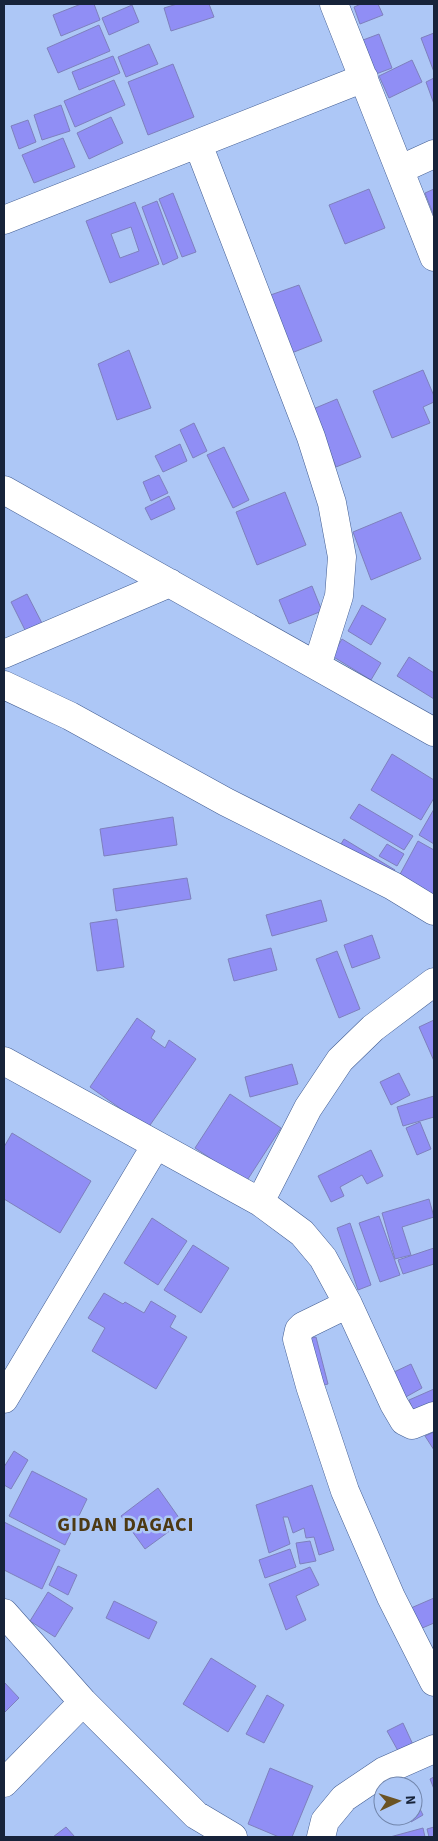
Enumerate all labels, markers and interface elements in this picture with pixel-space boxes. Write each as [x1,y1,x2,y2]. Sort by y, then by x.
district label: GIDAN DAGACI [57,1511,195,1539]
north arrow [373,1776,423,1826]
text: N [400,1795,420,1806]

